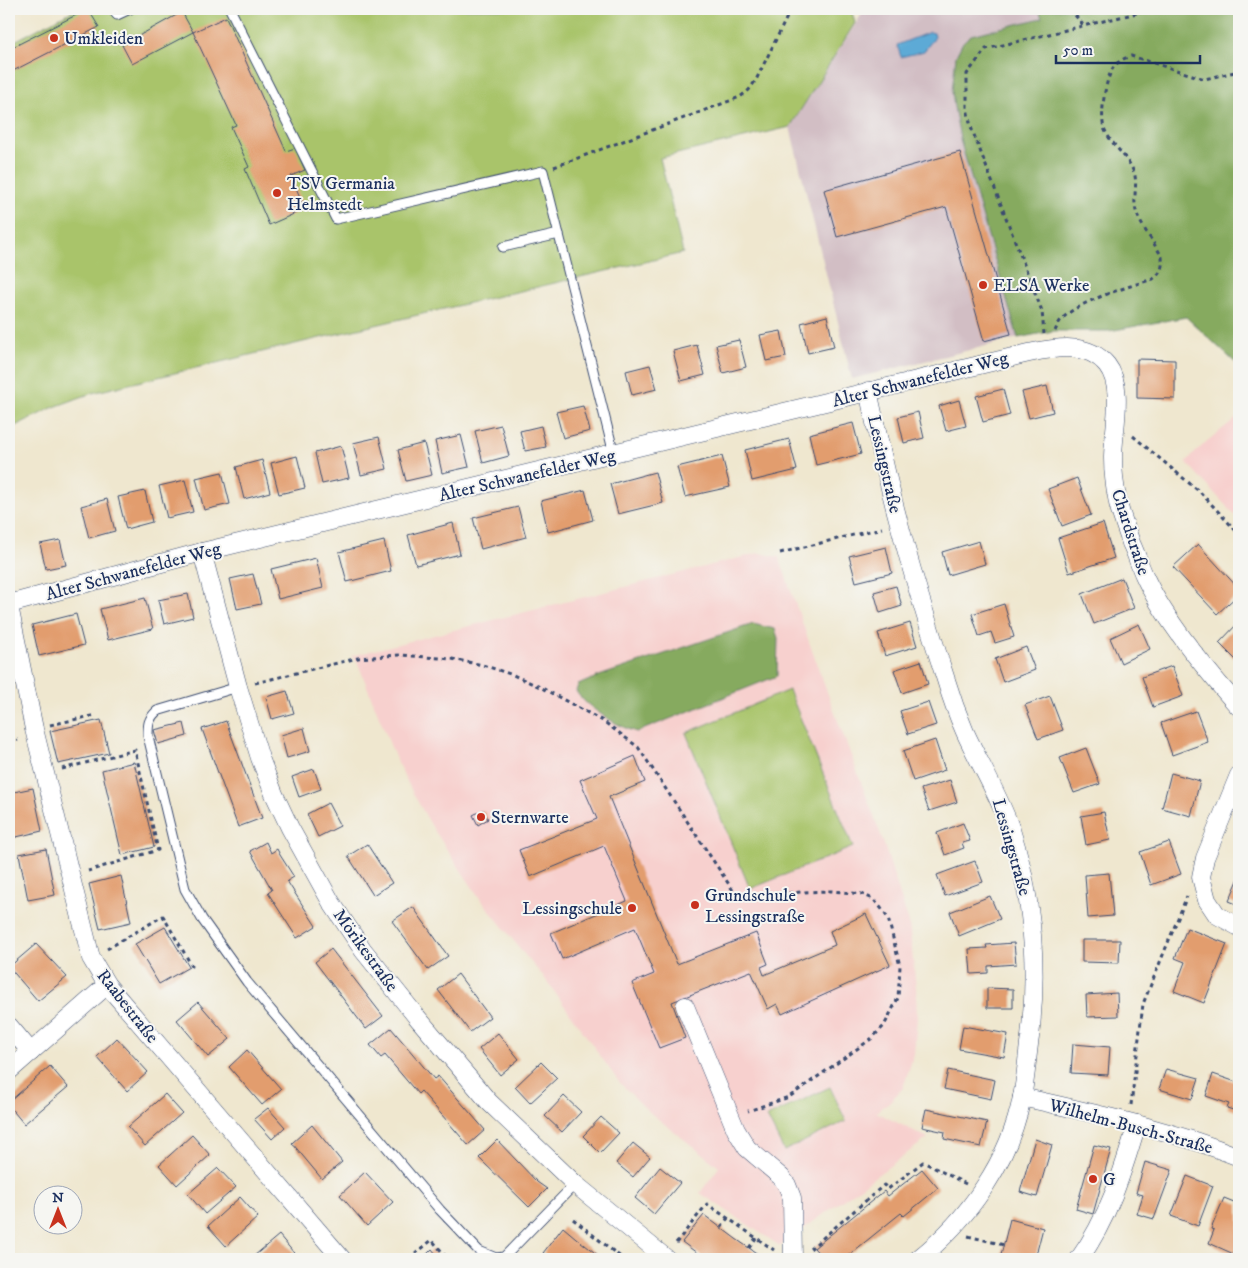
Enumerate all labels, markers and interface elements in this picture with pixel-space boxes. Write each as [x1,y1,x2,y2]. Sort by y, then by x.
place label: Umkleiden [64,28,144,50]
marker: Umkleiden [48,32,60,44]
scale bar [1056,32,1199,64]
text: 50 m [1063,41,1093,60]
place label: TSV Germania Helmstedt [287,173,395,216]
marker: TSV Germania Helmstedt [271,187,283,199]
place label: ELSA Werke [993,275,1089,297]
marker: ELSA Werke [977,279,989,291]
street label: Alter Schwanefelder Weg [830,347,1011,412]
street label: Lessingstraße [862,413,906,515]
street label: Alter Schwanefelder Weg [437,445,618,507]
street label: Chardstraße [1106,487,1154,578]
street label: Alter Schwanefelder Weg [43,538,223,606]
street label: Lessingstraße [987,796,1035,898]
place label: Sternwarte [491,807,569,829]
marker: Sternwarte [475,811,487,823]
place label: Grundschule Lessingstraße [705,885,805,928]
place label: Lessingschule [522,898,622,920]
marker: Grundschule Lessingstraße [689,899,701,911]
marker: Lessingschule [626,902,638,914]
street label: Mörikestraße [328,905,403,996]
street label: Raabestraße [92,965,163,1048]
street label: Wilhelm-Busch-Straße [1046,1094,1215,1159]
place label: G [1103,1169,1116,1191]
marker: G [1087,1173,1099,1185]
north arrow [32,1186,82,1236]
text: N [52,1189,64,1207]

